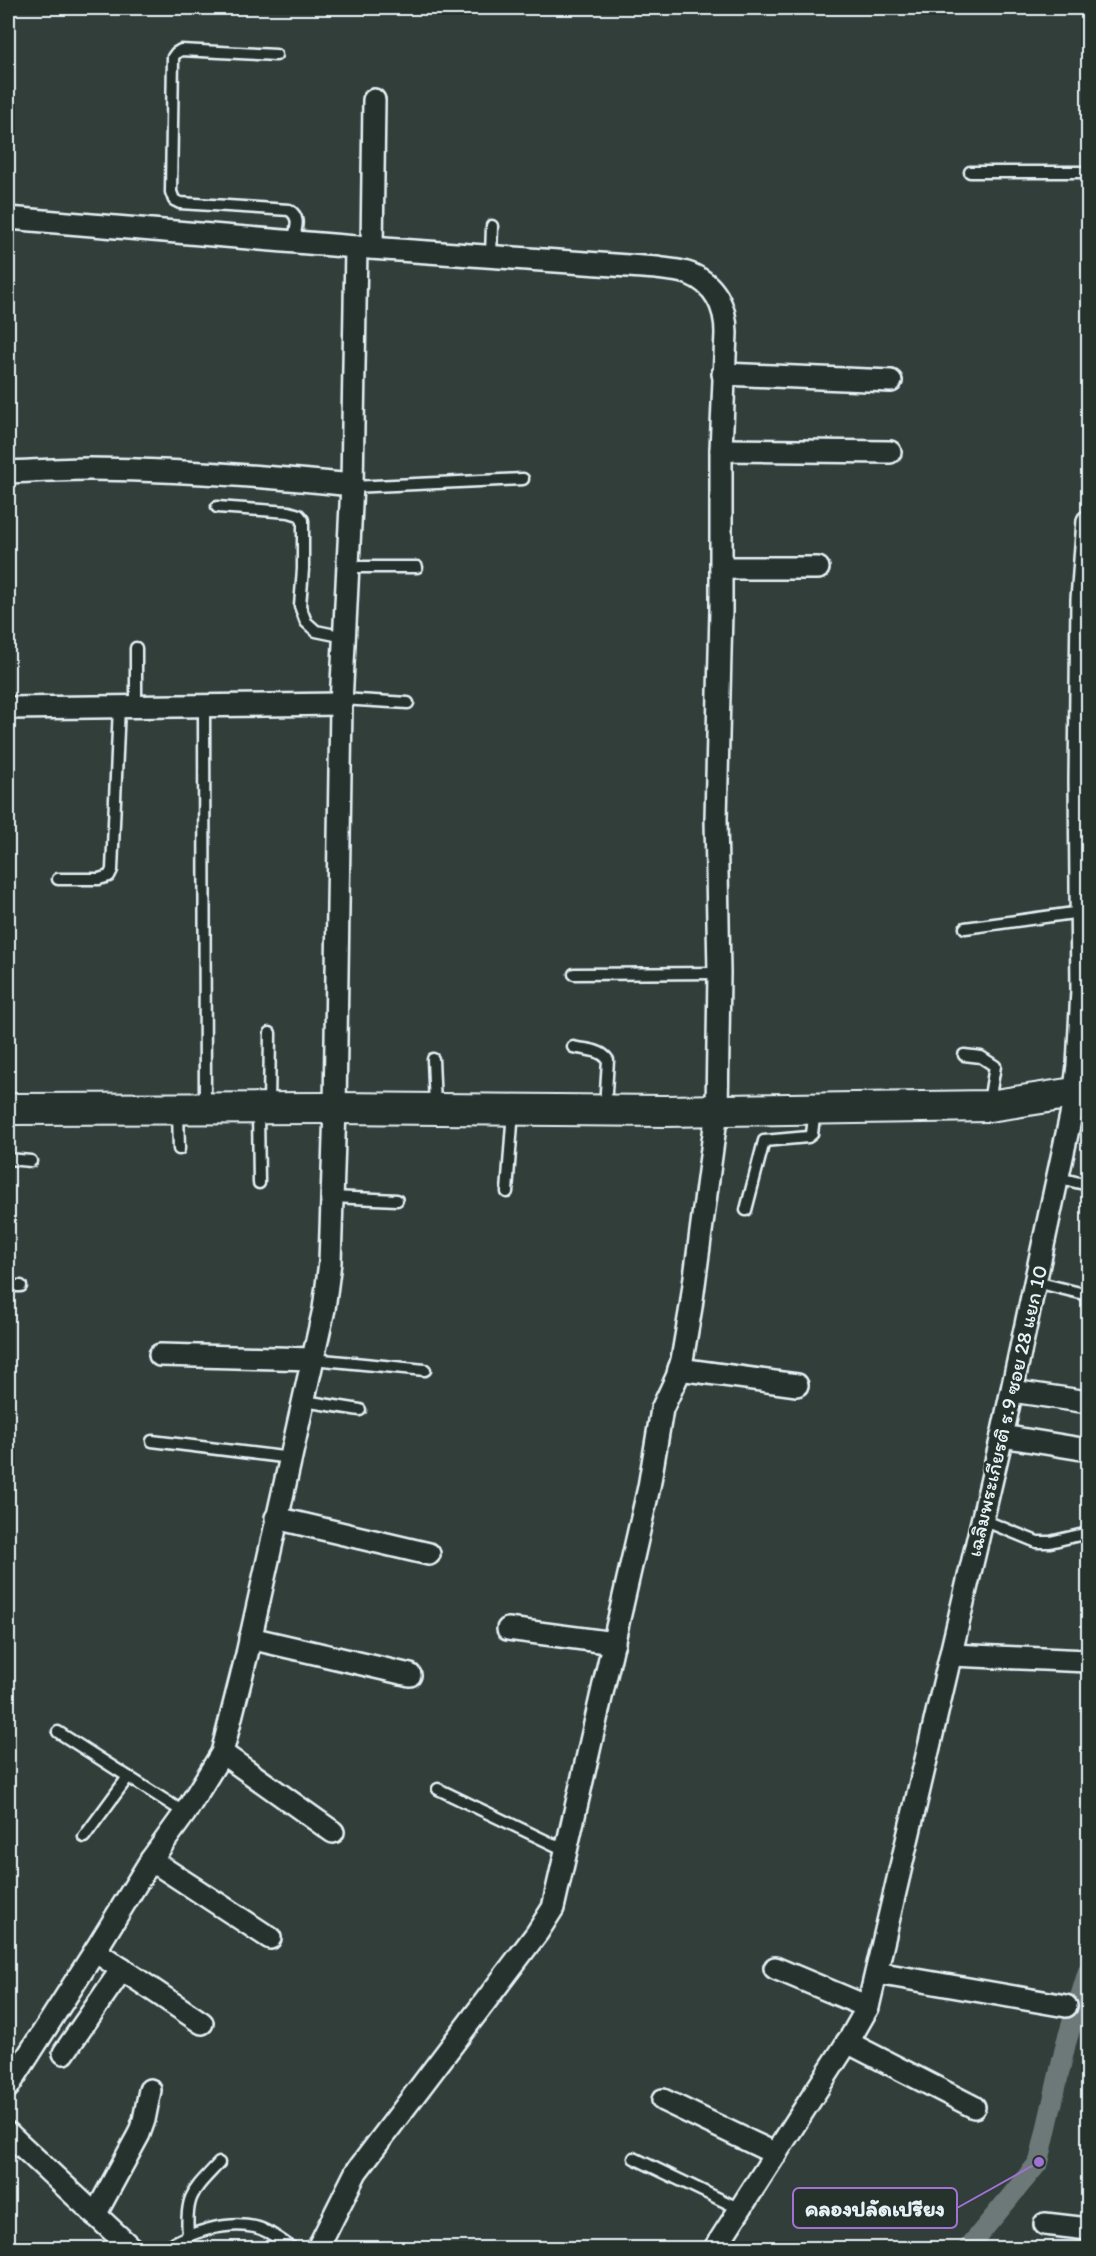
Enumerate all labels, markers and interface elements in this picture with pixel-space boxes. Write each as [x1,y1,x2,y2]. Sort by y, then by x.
street label: เฉลิมพระเกียรติ ร.9 ซอย 28 แยก 10 [961,1263,1052,1559]
callout: คลองปลัดเปรียง [793,2188,957,2228]
text: คลองปลัดเปรียง [805,2195,945,2222]

